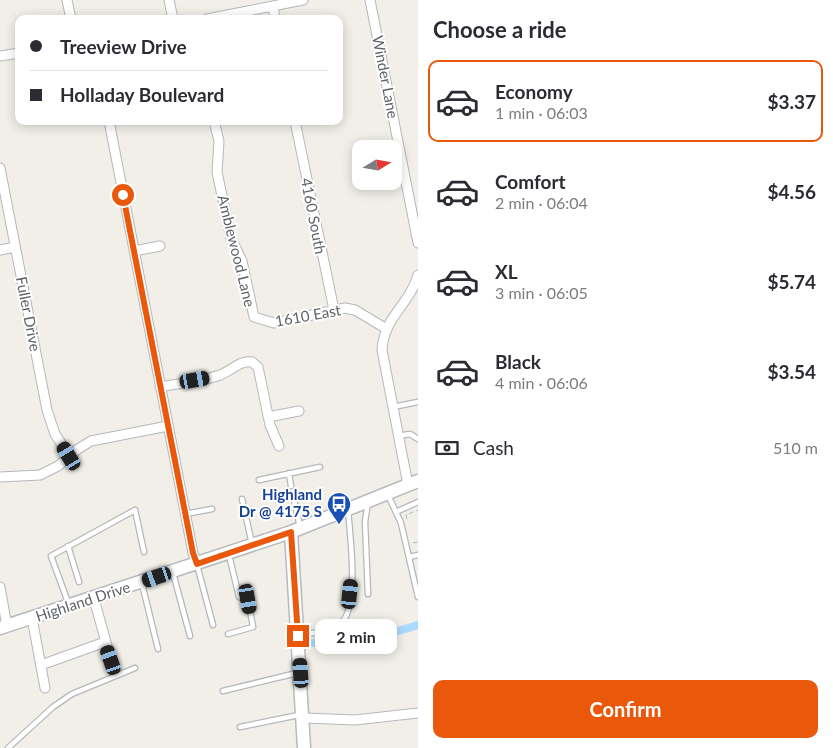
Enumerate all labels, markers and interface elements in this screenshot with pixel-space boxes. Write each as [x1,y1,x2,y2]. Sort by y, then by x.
text: Choose a ride [433,16,567,43]
street label: Winder Lane [369,34,403,120]
text: Treeview Drive [60,35,187,58]
icon: car [435,79,480,124]
text: Economy [495,80,573,103]
text: Holladay Boulevard [60,83,224,106]
text: $3.37 [767,90,816,113]
text: 1 min · 06:03 [495,103,588,122]
north arrow [352,140,402,190]
map controls [352,140,402,190]
icon: car [435,169,480,214]
text: Comfort [495,170,566,193]
street label: 4160 South [298,176,330,255]
text: $4.56 [767,180,816,203]
route start [112,184,134,206]
street label: Amblewood Lane [214,193,260,309]
text: 2 min · 06:04 [495,193,588,212]
icon: car [435,259,480,304]
text: XL [495,260,518,283]
text: $5.74 [767,270,816,293]
street label: Fuller Drive [13,275,45,353]
text: 3 min · 06:05 [495,283,588,302]
street label: 1610 East [273,300,343,330]
icon: car [435,349,480,394]
text: Black [495,350,541,373]
text: $3.54 [767,360,816,383]
car [178,370,211,390]
text: 4 min · 06:06 [495,373,588,392]
icon: cash [433,434,461,462]
text: Cash [473,436,514,459]
text: 510 m [773,438,818,457]
car [54,439,83,473]
place label: Highland Dr @ 4175 S [239,485,322,520]
bus stop icon: Highland Dr @ 4175 S [326,491,352,525]
car [140,565,173,589]
street label: Highland Drive [33,577,132,625]
car [340,578,359,610]
car [238,583,257,615]
callout: 2 min [316,618,398,654]
route end [287,625,309,647]
text: 2 min [336,627,376,646]
car [99,643,122,677]
car [292,658,309,688]
button: Confirm [433,680,818,738]

